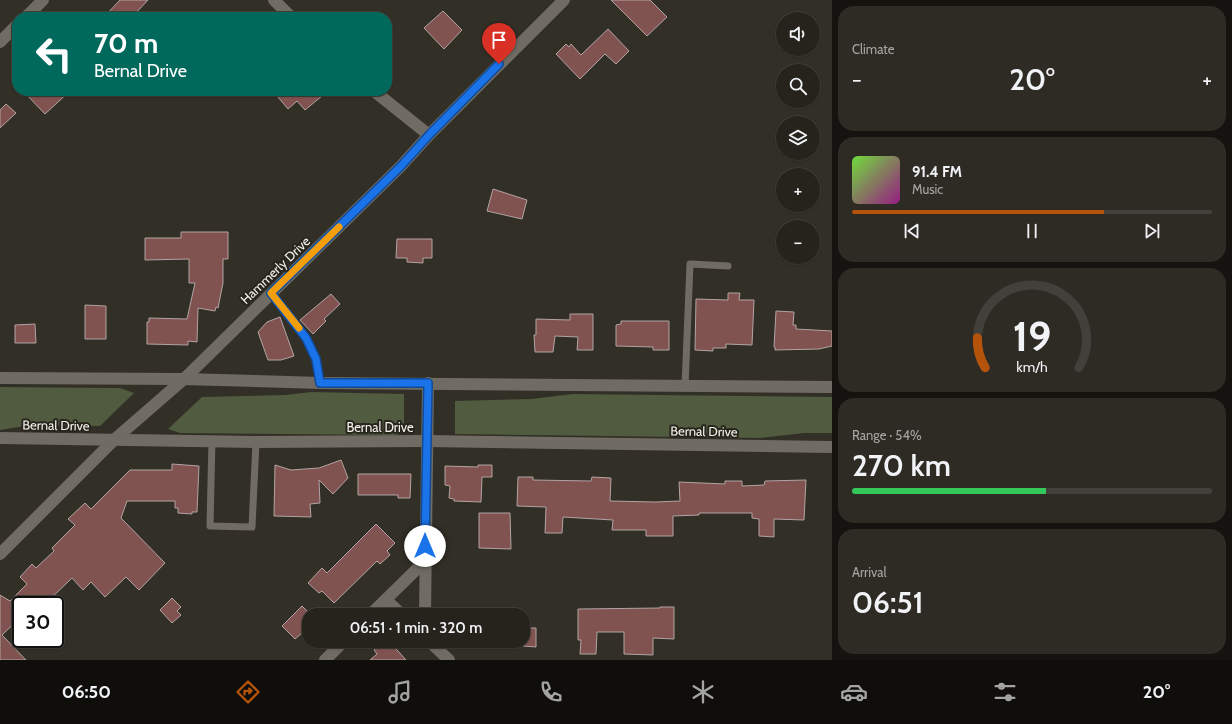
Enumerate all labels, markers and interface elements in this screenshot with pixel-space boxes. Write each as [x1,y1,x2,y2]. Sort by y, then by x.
map controls [776,12,820,264]
button: sound [776,12,820,56]
pin [482,23,516,64]
text: 70 m [94,26,158,60]
icon: left [28,28,80,80]
icon: arrive [488,29,510,51]
text: Climate [852,41,894,57]
text: Bernal Drive [94,60,187,82]
text: 20° [1009,61,1055,98]
button: search [776,64,820,108]
text: − [852,66,862,93]
text: + [1202,66,1212,93]
button: layers [776,116,820,160]
text: 91.4 FM [912,163,962,181]
button: + [776,168,820,212]
text: Music [912,181,943,197]
button: − [776,220,820,264]
icon: previous [901,220,923,242]
icon: pause [1021,220,1043,242]
icon: next [1141,220,1163,242]
street label: Hammerly Drive [237,233,313,307]
text: 19 [1013,311,1051,361]
text: km/h [1016,358,1048,376]
street label: Bernal Drive [22,416,90,434]
street label: Bernal Drive [346,419,414,435]
street label: Bernal Drive [670,422,738,440]
text: Range · 54% [852,427,922,443]
text: 270 km [852,447,951,484]
position arrow [404,525,446,567]
text: Arrival [852,564,887,580]
text: 06:51 [852,584,923,621]
speed limit sign: 30 [12,596,64,648]
text: 06:51 · 1 min · 320 m [350,619,482,637]
icon: directions [234,678,262,706]
icon: music [386,678,414,706]
icon: phone [537,678,565,706]
icon: climate [689,678,717,706]
icon: car [840,678,868,706]
icon: filters [991,678,1019,706]
text: 06:50 [62,681,111,703]
text: 20° [1143,681,1170,703]

